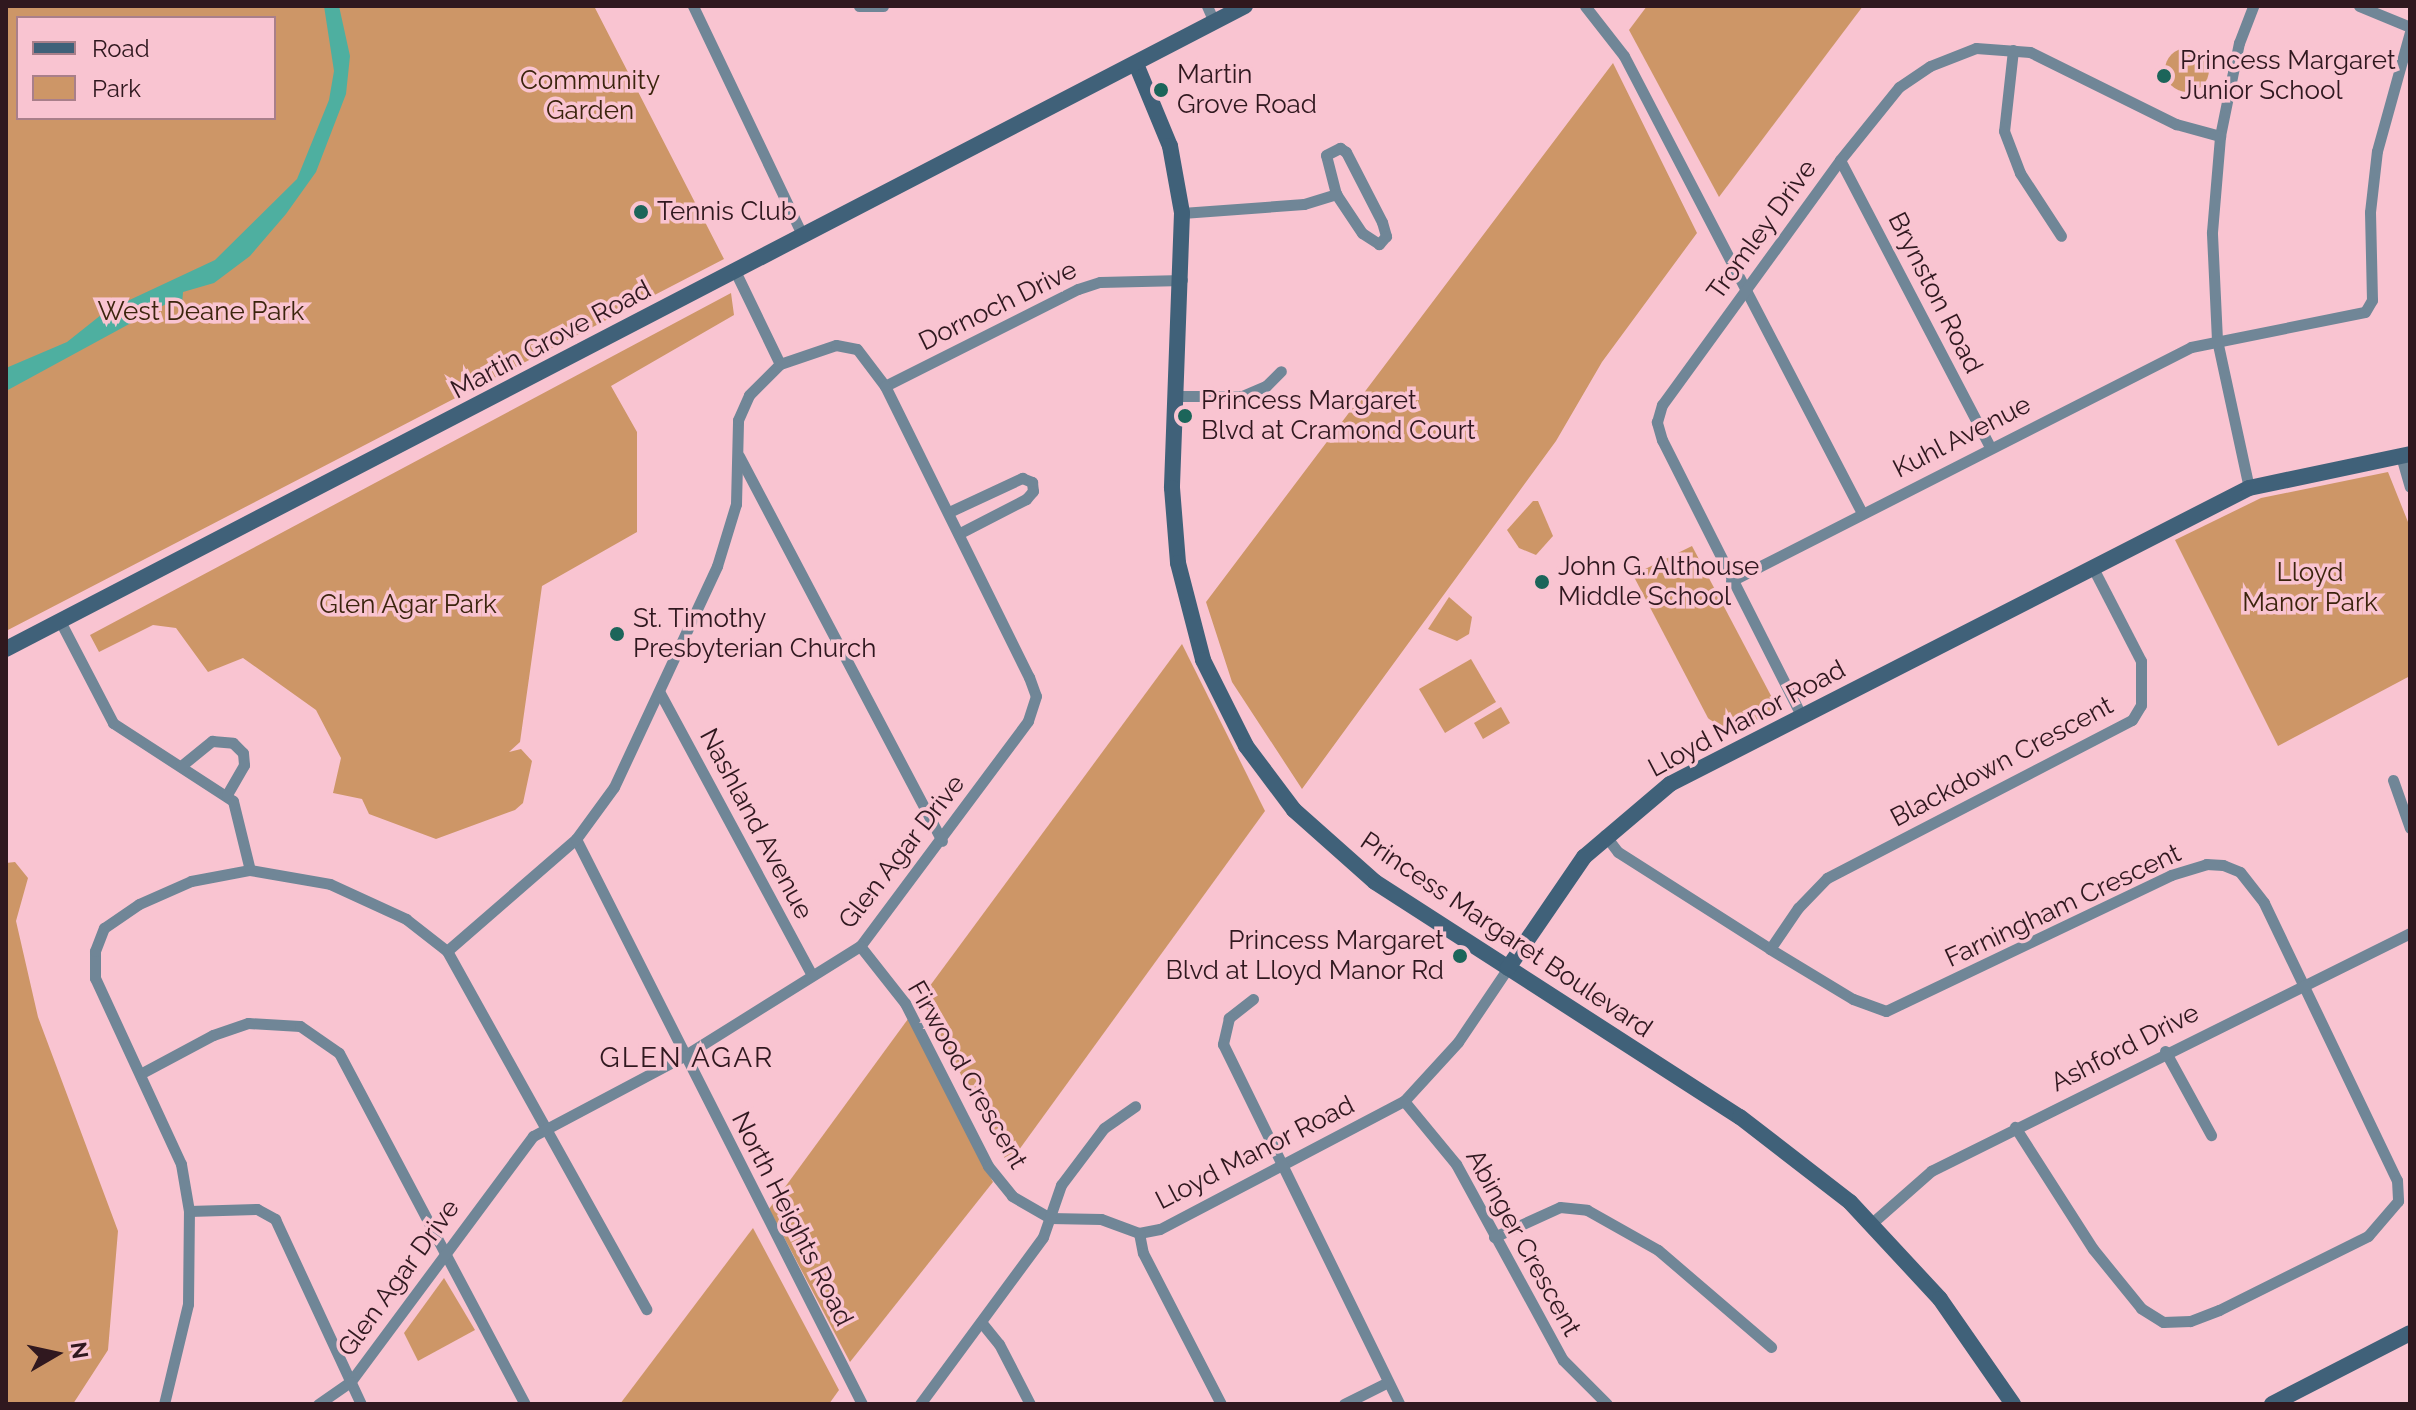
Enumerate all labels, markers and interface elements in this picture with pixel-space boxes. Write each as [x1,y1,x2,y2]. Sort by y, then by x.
legend [16,16,276,120]
text: Road [92,34,150,63]
place label: Princess Margaret Junior School [2180,45,2396,106]
place label: Martin Grove Road [1177,59,1317,120]
park label: Community Garden [520,65,660,126]
marker: Princess Margaret Junior School [2155,67,2173,85]
text: Park [92,74,141,103]
marker: Martin Grove Road [1152,81,1170,99]
street label: Tromley Drive [1701,154,1823,306]
place label: Tennis Club [657,196,797,228]
marker: Tennis Club [632,203,650,221]
street label: Brynston Road [1881,207,1989,379]
street label: Dornoch Drive [914,254,1082,358]
street label: Martin Grove Road [446,274,656,406]
park label: West Deane Park [98,296,304,328]
place label: Princess Margaret Blvd at Cramond Court [1201,385,1476,446]
street label: Kuhl Avenue [1887,389,2037,485]
marker: Princess Margaret Blvd at Cramond Court [1176,407,1194,425]
place label: John G. Althouse Middle School [1558,551,1760,612]
park label: Lloyd Manor Park [2242,557,2378,618]
marker: John G. Althouse Middle School [1533,573,1551,591]
park label: Glen Agar Park [318,589,498,621]
place label: St. Timothy Presbyterian Church [633,603,876,664]
marker: St. Timothy Presbyterian Church [608,625,626,643]
street label: Lloyd Manor Road [1643,654,1851,784]
street label: Blackdown Crescent [1885,690,2119,834]
street label: Nashland Avenue [692,723,820,925]
street label: Glen Agar Drive [832,768,972,936]
street label: Princess Margaret Boulevard [1354,826,1658,1044]
street label: Farningham Crescent [1940,838,2186,974]
place label: Princess Margaret Blvd at Lloyd Manor Rd [1165,925,1444,986]
marker: Princess Margaret Blvd at Lloyd Manor Rd [1451,947,1469,965]
street label: Firwood Crescent [900,975,1034,1175]
street label: Ashford Drive [2046,997,2204,1099]
district label: GLEN AGAR [599,1041,775,1075]
street label: Lloyd Manor Road [1150,1089,1360,1217]
street label: North Heights Road [724,1107,860,1331]
street label: Abinger Crescent [1459,1144,1587,1342]
street label: Glen Agar Drive [331,1193,467,1363]
north arrow [16,1314,96,1394]
text: N [66,1340,94,1361]

